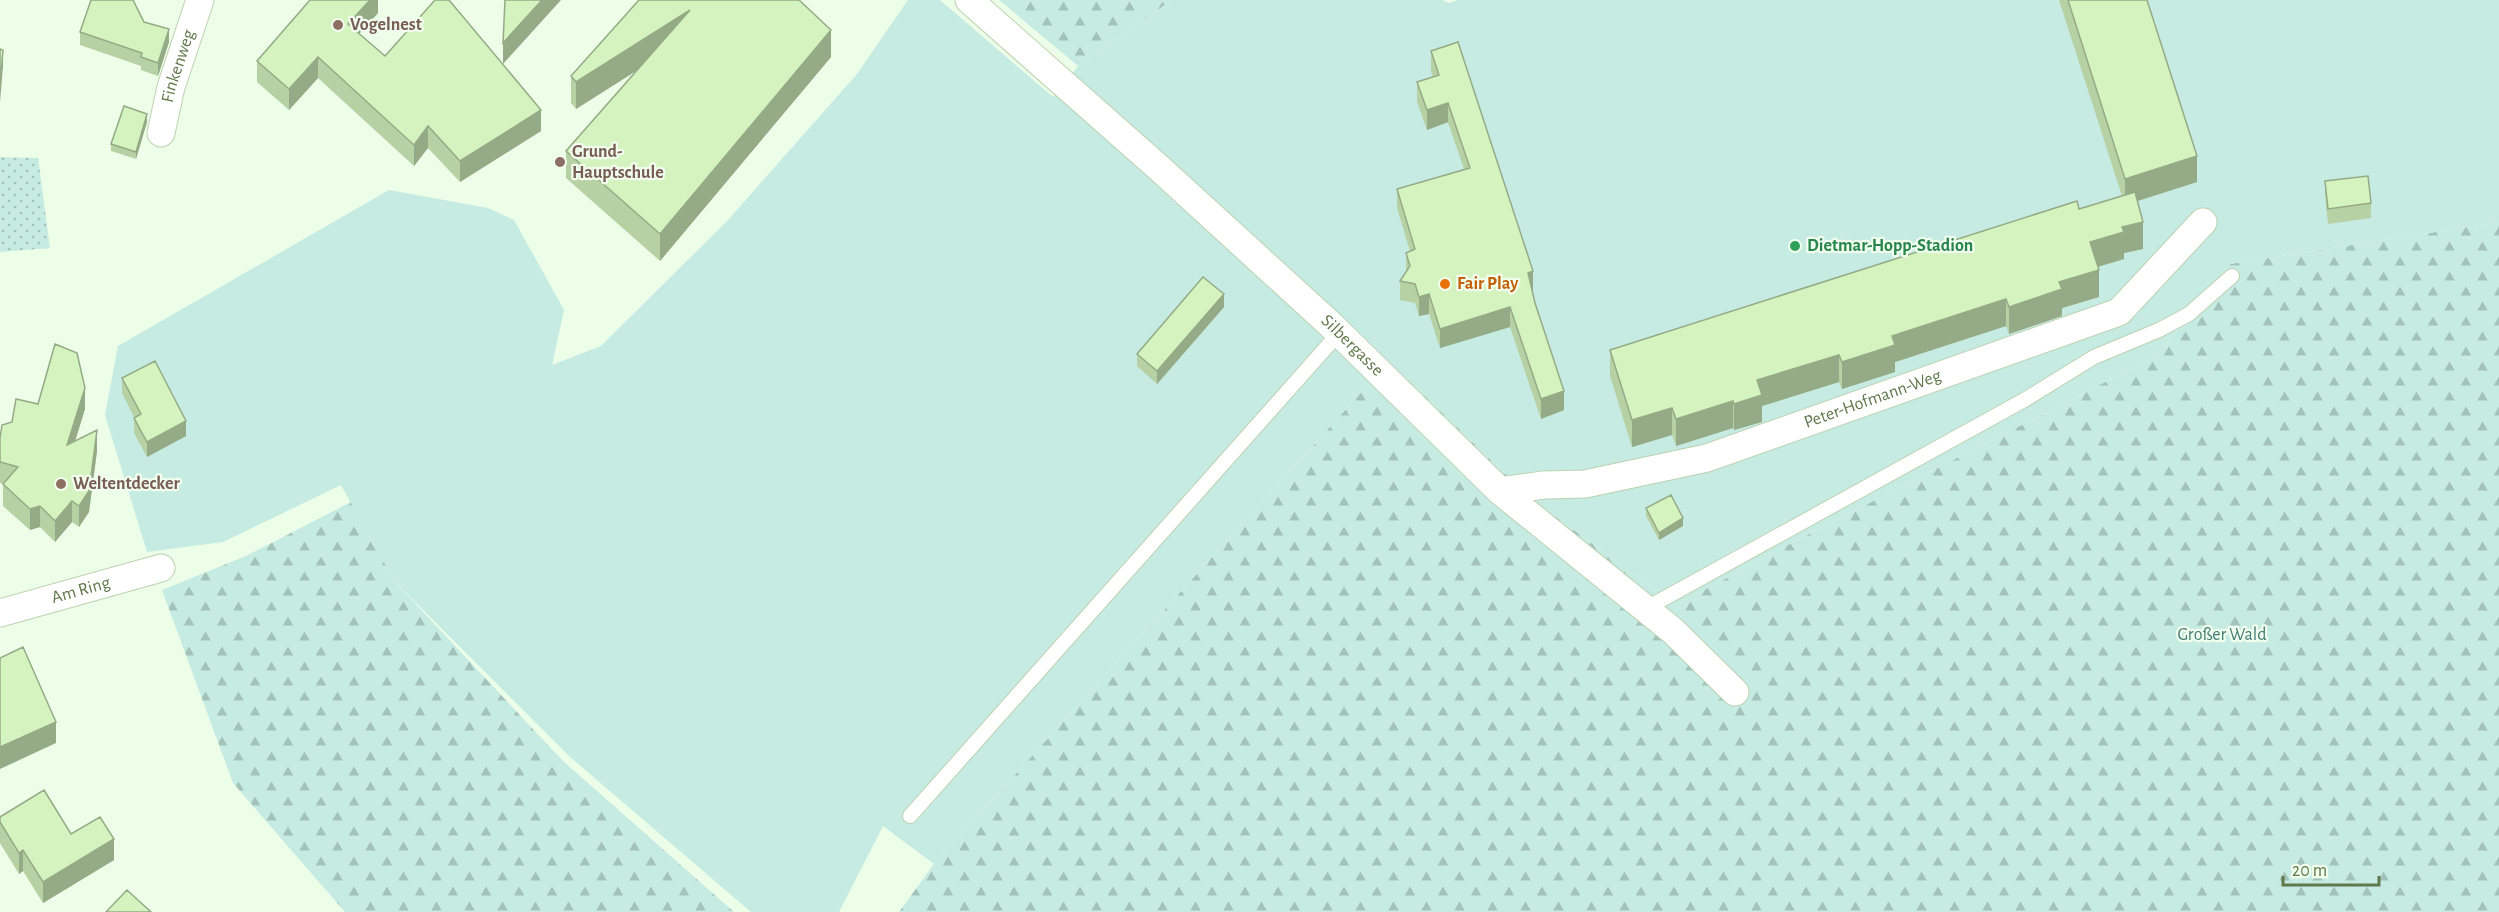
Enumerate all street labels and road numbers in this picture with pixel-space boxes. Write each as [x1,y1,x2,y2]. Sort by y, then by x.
street label: Finkenweg [159,27,198,104]
street label: Silbergasse [1317,312,1387,380]
street label: Peter-Hofmann-Weg [1802,367,1944,432]
street label: Am Ring [50,574,112,607]

